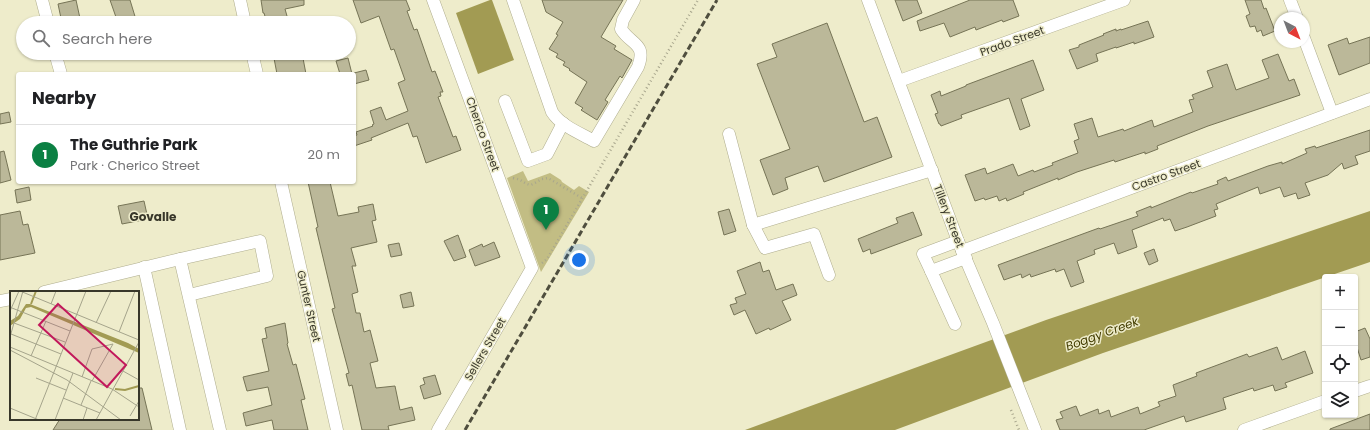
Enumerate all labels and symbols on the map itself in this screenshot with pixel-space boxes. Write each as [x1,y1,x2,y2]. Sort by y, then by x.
north arrow [1274,12,1310,48]
street label: Prado Street [978,22,1046,60]
street label: Cherico Street [462,95,504,173]
street label: Castro Street [1129,155,1203,195]
street label: Tillery Street [930,182,968,250]
pin: 1 [533,197,559,230]
district label: Govalle [130,208,177,225]
your location [569,250,589,270]
street label: Gunter Street [293,269,325,343]
inset map [10,291,139,420]
water label: Boggy Creek [1063,312,1141,355]
street label: Sellers Street [460,314,510,384]

